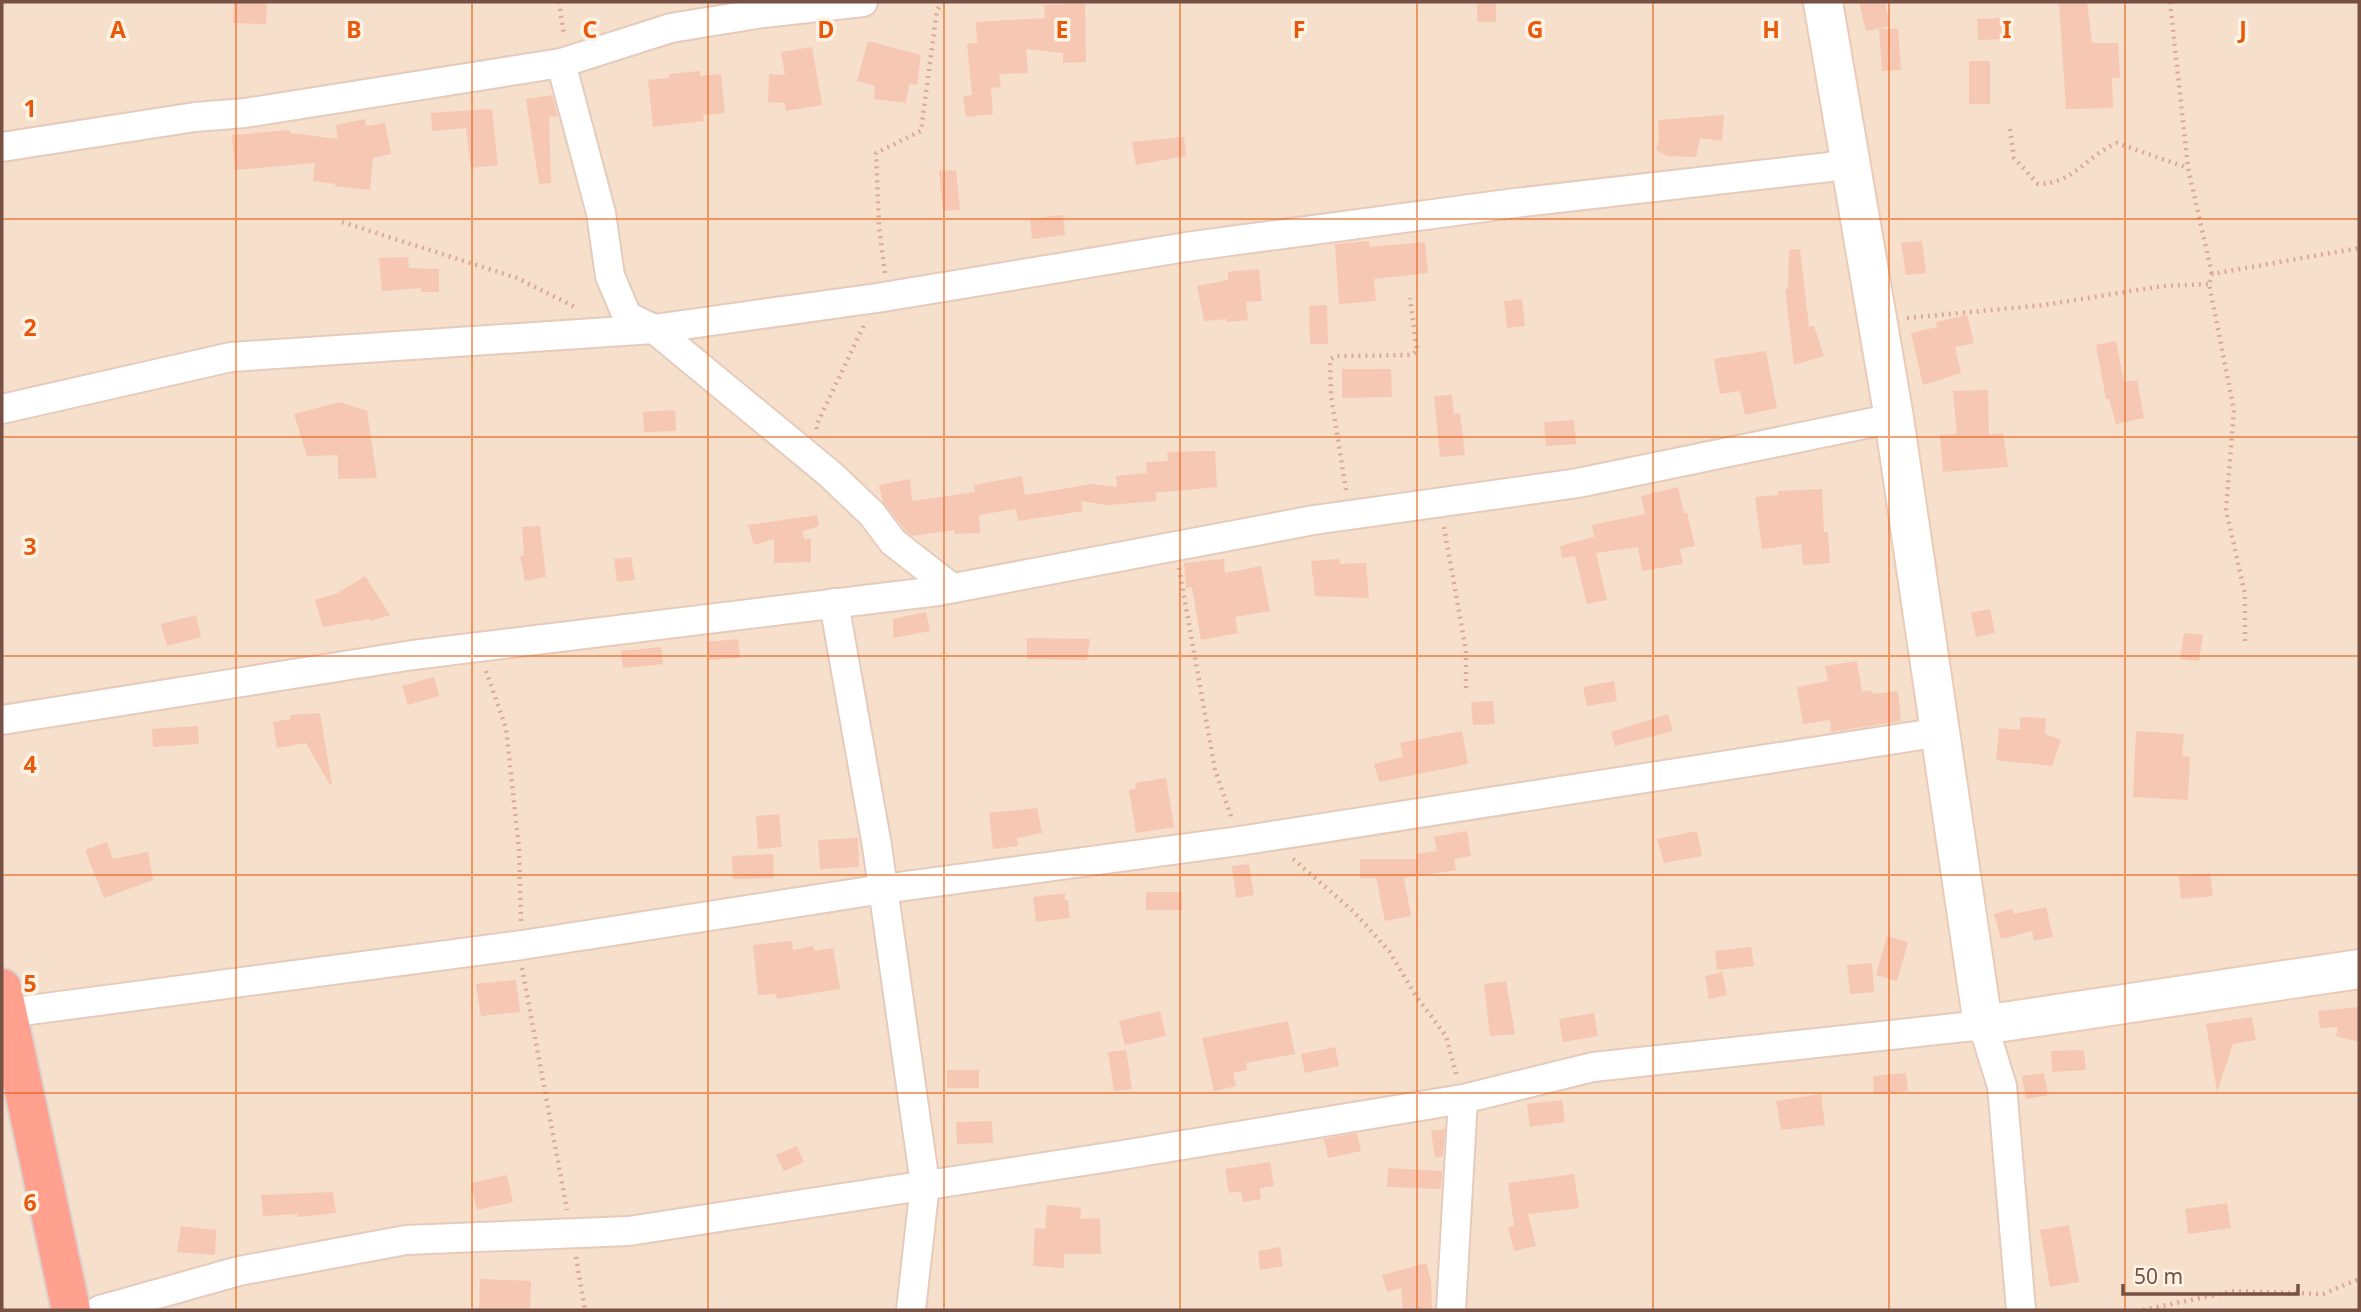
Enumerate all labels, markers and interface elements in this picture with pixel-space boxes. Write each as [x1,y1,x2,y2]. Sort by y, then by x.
text: A [110,13,126,45]
text: B [346,13,362,45]
text: C [583,13,598,45]
text: D [818,13,834,45]
text: E [1056,13,1068,45]
text: F [1293,13,1305,45]
text: G [1527,13,1543,45]
text: H [1762,13,1780,45]
text: I [2003,13,2012,45]
text: J [2237,13,2247,45]
text: 1 [23,92,37,124]
text: 2 [23,311,37,343]
text: 3 [23,530,37,562]
text: 4 [23,748,37,780]
text: 5 [23,967,37,999]
text: 6 [23,1186,37,1218]
scale bar [2123,1252,2298,1296]
text: 50 m [2134,1262,2183,1290]

